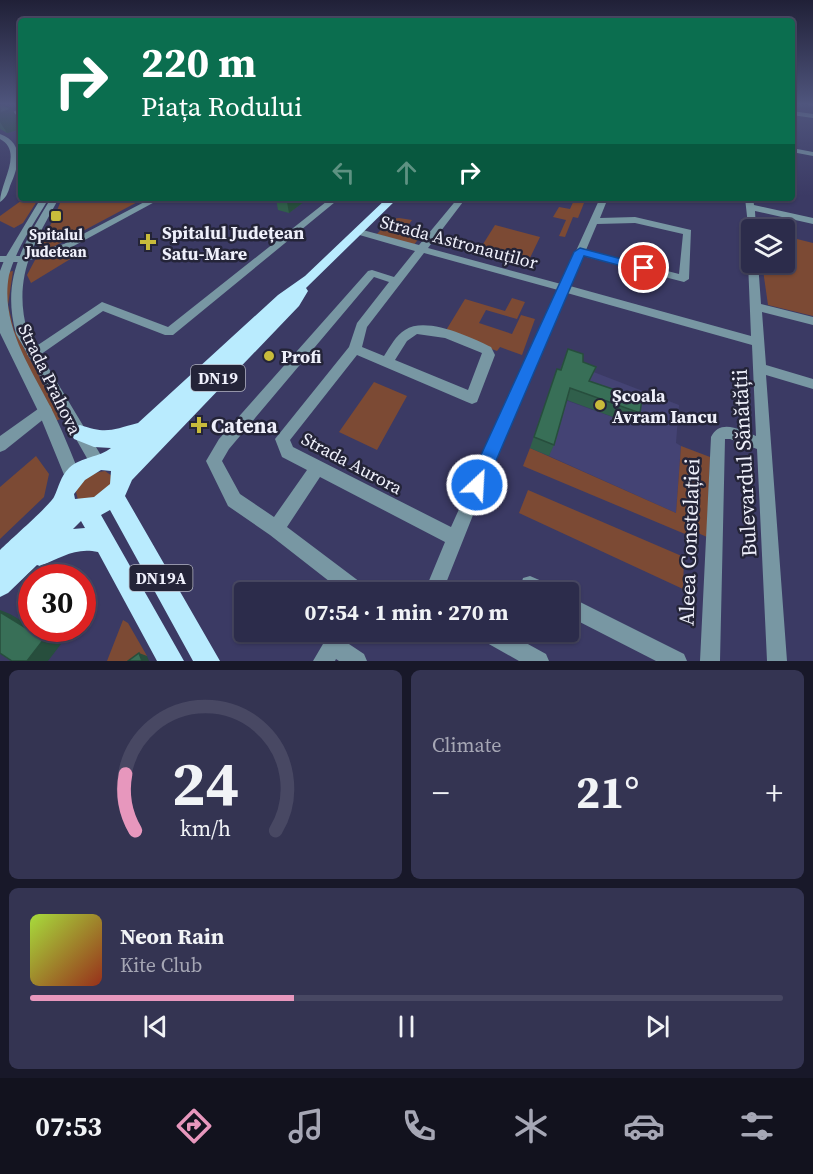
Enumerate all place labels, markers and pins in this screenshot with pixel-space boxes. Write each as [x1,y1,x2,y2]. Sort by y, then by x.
marker: Spitalul Judetean [49,209,63,223]
place label: Spitalul Județean Satu-Mare [162,220,304,266]
place label: Spitalul Judetean [24,224,87,262]
marker: Spitalul Județean Satu-Mare [139,233,157,251]
pin [618,242,669,293]
place label: Profi [281,344,321,369]
marker: Profi [262,349,276,363]
place label: Școala Avram Iancu [612,383,718,429]
marker: Școala Avram Iancu [593,398,607,412]
place label: Catena [211,411,278,440]
marker: Catena [192,418,206,432]

